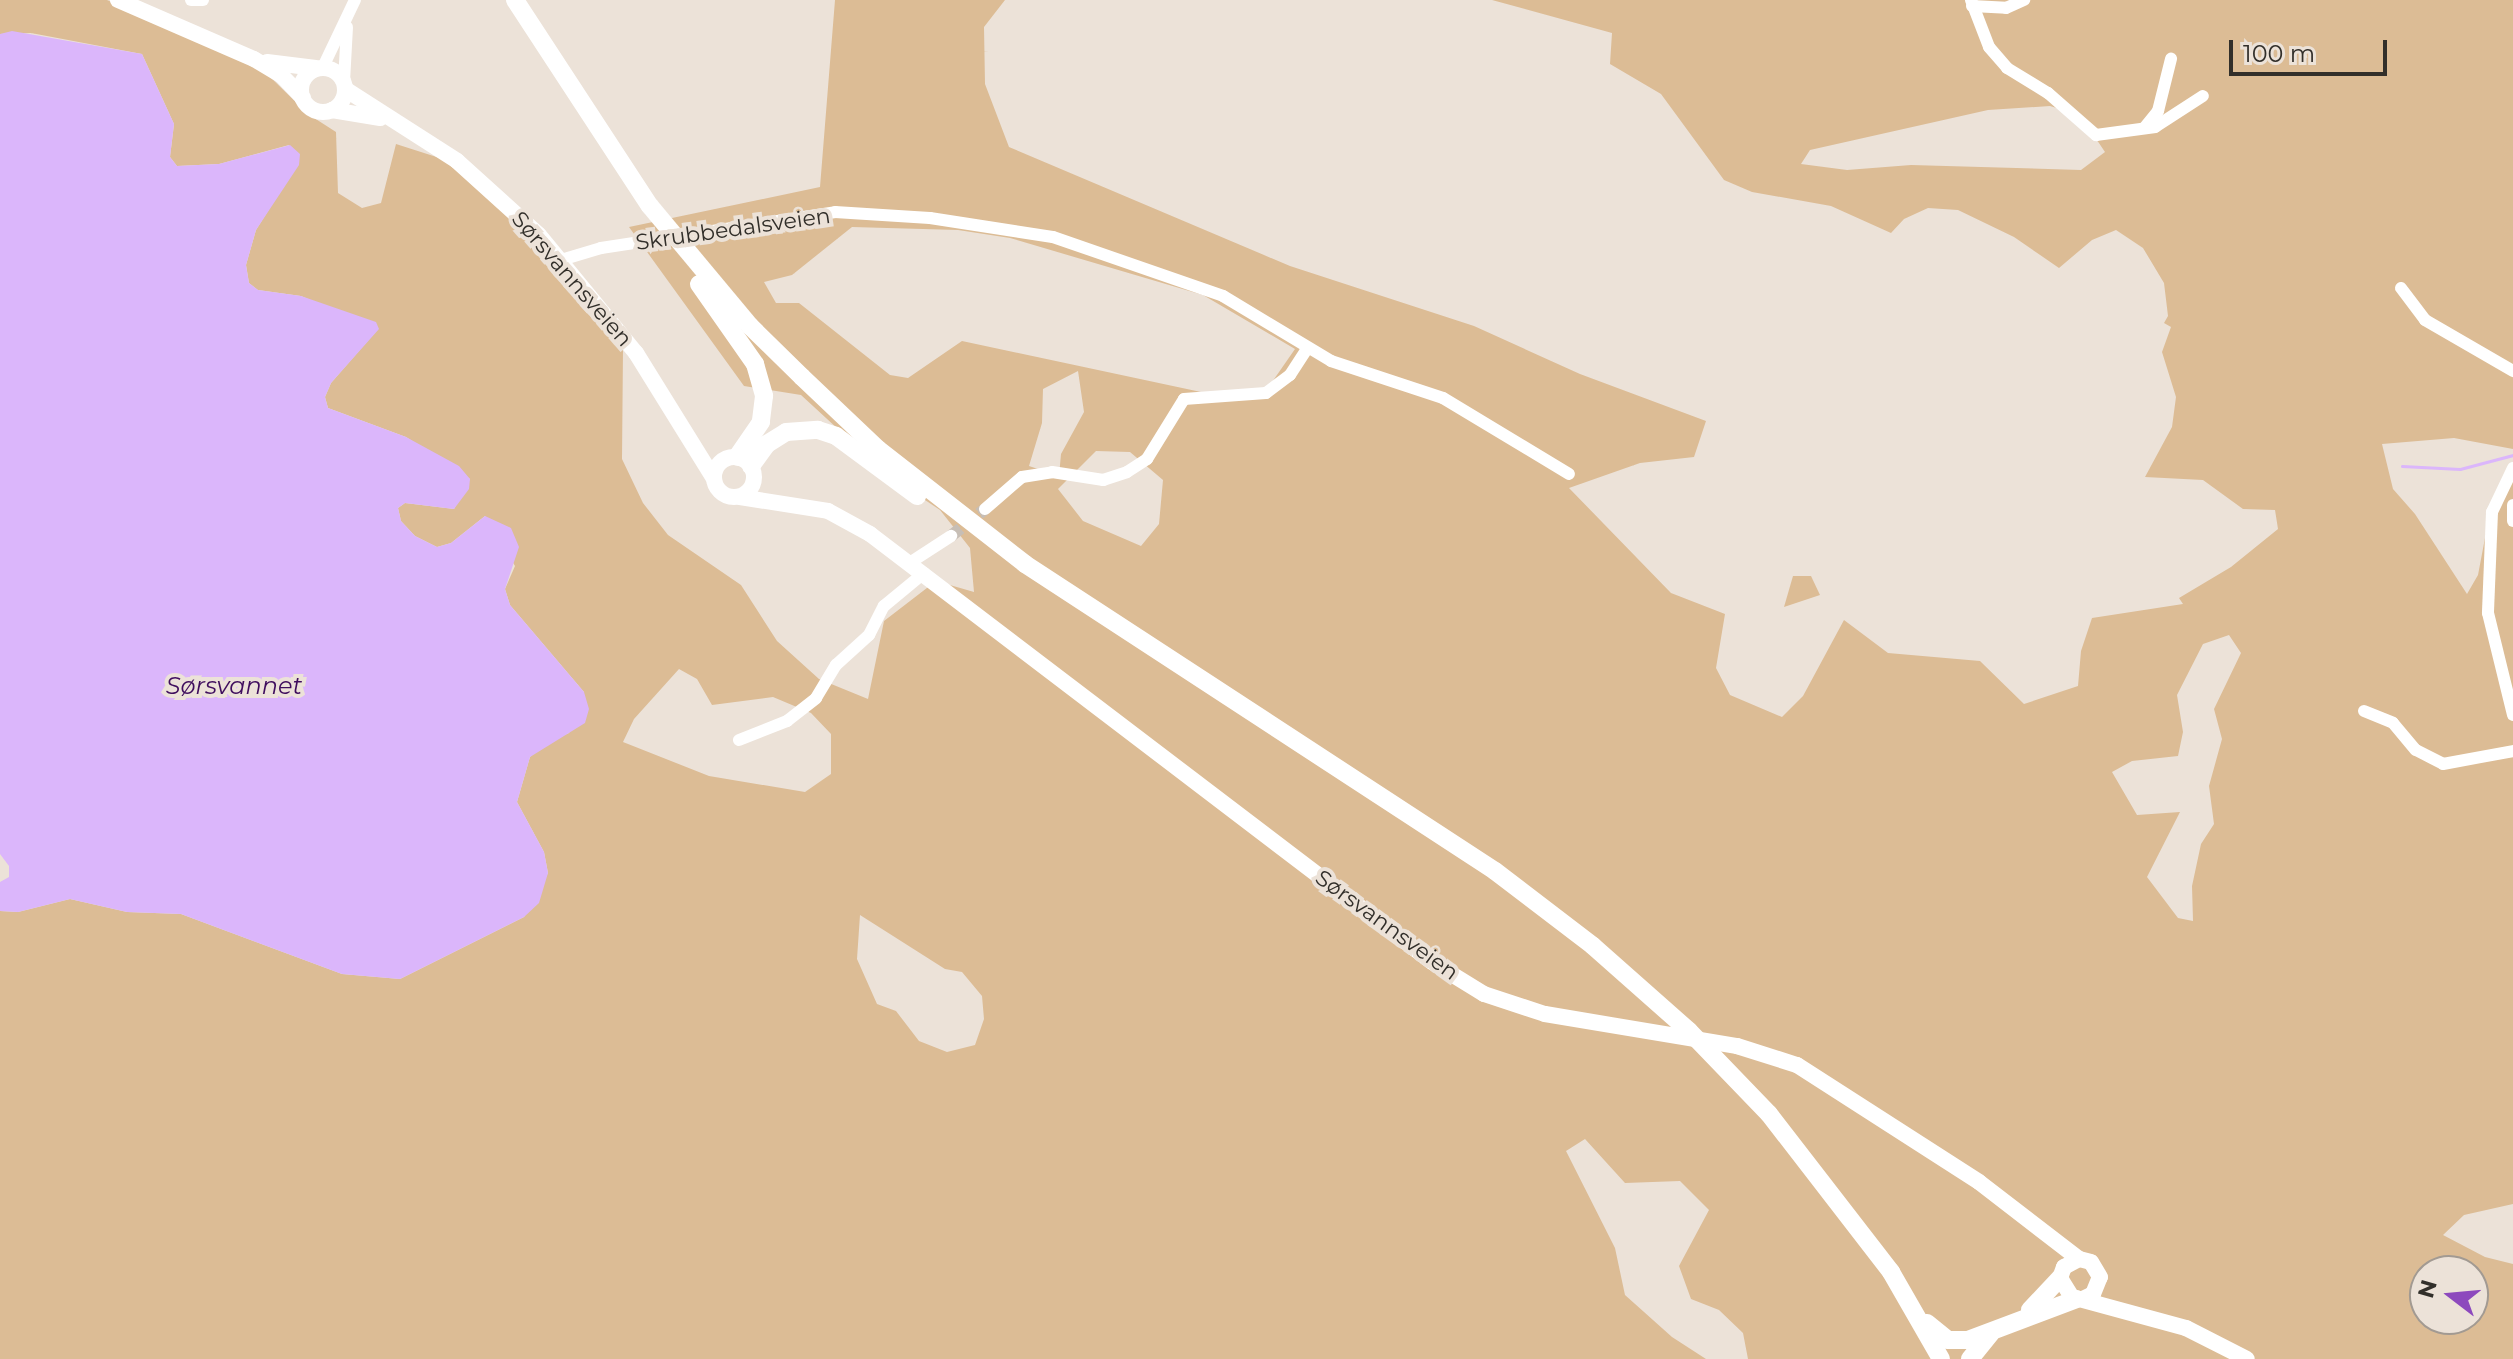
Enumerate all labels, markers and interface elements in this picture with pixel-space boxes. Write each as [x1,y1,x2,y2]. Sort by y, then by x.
scale bar [2233,24,2391,74]
text: 100 m [2243,39,2315,68]
street label: Skrubbedalsveien [634,202,832,256]
street label: Sørsvannsveien [506,206,638,352]
water label: Sørsvannet [166,672,302,700]
street label: Sørsvannsveien [1310,864,1464,986]
north arrow [2409,1255,2489,1335]
text: N [2412,1277,2443,1301]

